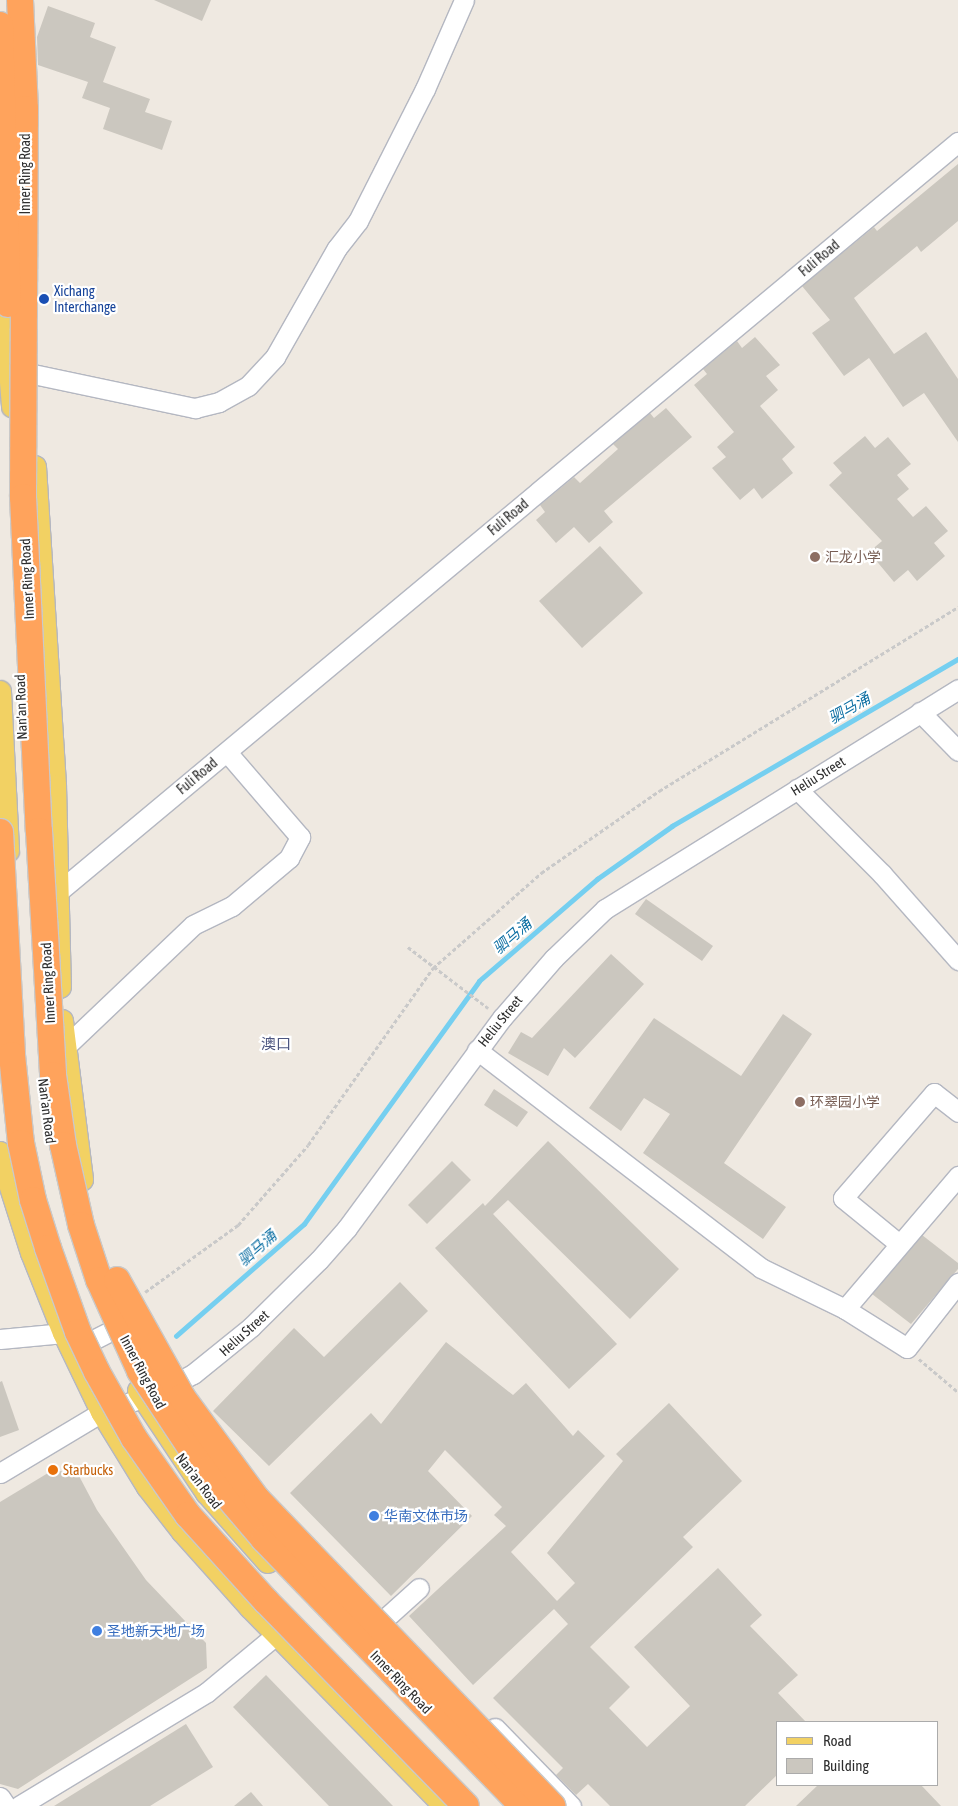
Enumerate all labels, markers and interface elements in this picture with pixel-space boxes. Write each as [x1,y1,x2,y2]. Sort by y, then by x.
street label: Inner Ring Road [17,133,33,215]
street label: Fuli Road [795,236,843,280]
place label: Xichang Interchange [54,283,116,316]
marker: Xichang Interchange [38,293,50,305]
street label: Fuli Road [484,495,532,539]
street label: Inner Ring Road [16,538,38,620]
place label: 汇龙小学 [825,549,881,565]
marker: 汇龙小学 [809,551,821,563]
street label: Nan'an Road [11,674,31,740]
water label: 驷马涌 [825,689,873,727]
street label: Heliu Street [788,753,848,799]
street label: Fuli Road [173,754,221,798]
water label: 驷马涌 [489,914,535,958]
street label: Inner Ring Road [37,942,59,1024]
street label: Heliu Street [474,992,526,1050]
district label: 澳口 [261,1035,291,1053]
street label: Nan'an Road [35,1077,59,1145]
place label: 环翠园小学 [810,1094,880,1110]
marker: 环翠园小学 [794,1096,806,1108]
water label: 驷马涌 [234,1226,280,1270]
street label: Heliu Street [216,1306,272,1360]
street label: Inner Ring Road [117,1332,169,1412]
street label: Nan'an Road [173,1450,225,1512]
place label: Starbucks [63,1462,113,1478]
marker: Starbucks [47,1464,59,1476]
place label: 华南文体市场 [384,1508,468,1524]
marker: 华南文体市场 [368,1510,380,1522]
place label: 圣地新天地广场 [107,1623,205,1639]
marker: 圣地新天地广场 [91,1625,103,1637]
street label: Inner Ring Road [367,1647,435,1717]
legend [776,1721,938,1786]
text: Road [823,1732,852,1749]
text: Building [823,1757,869,1774]

